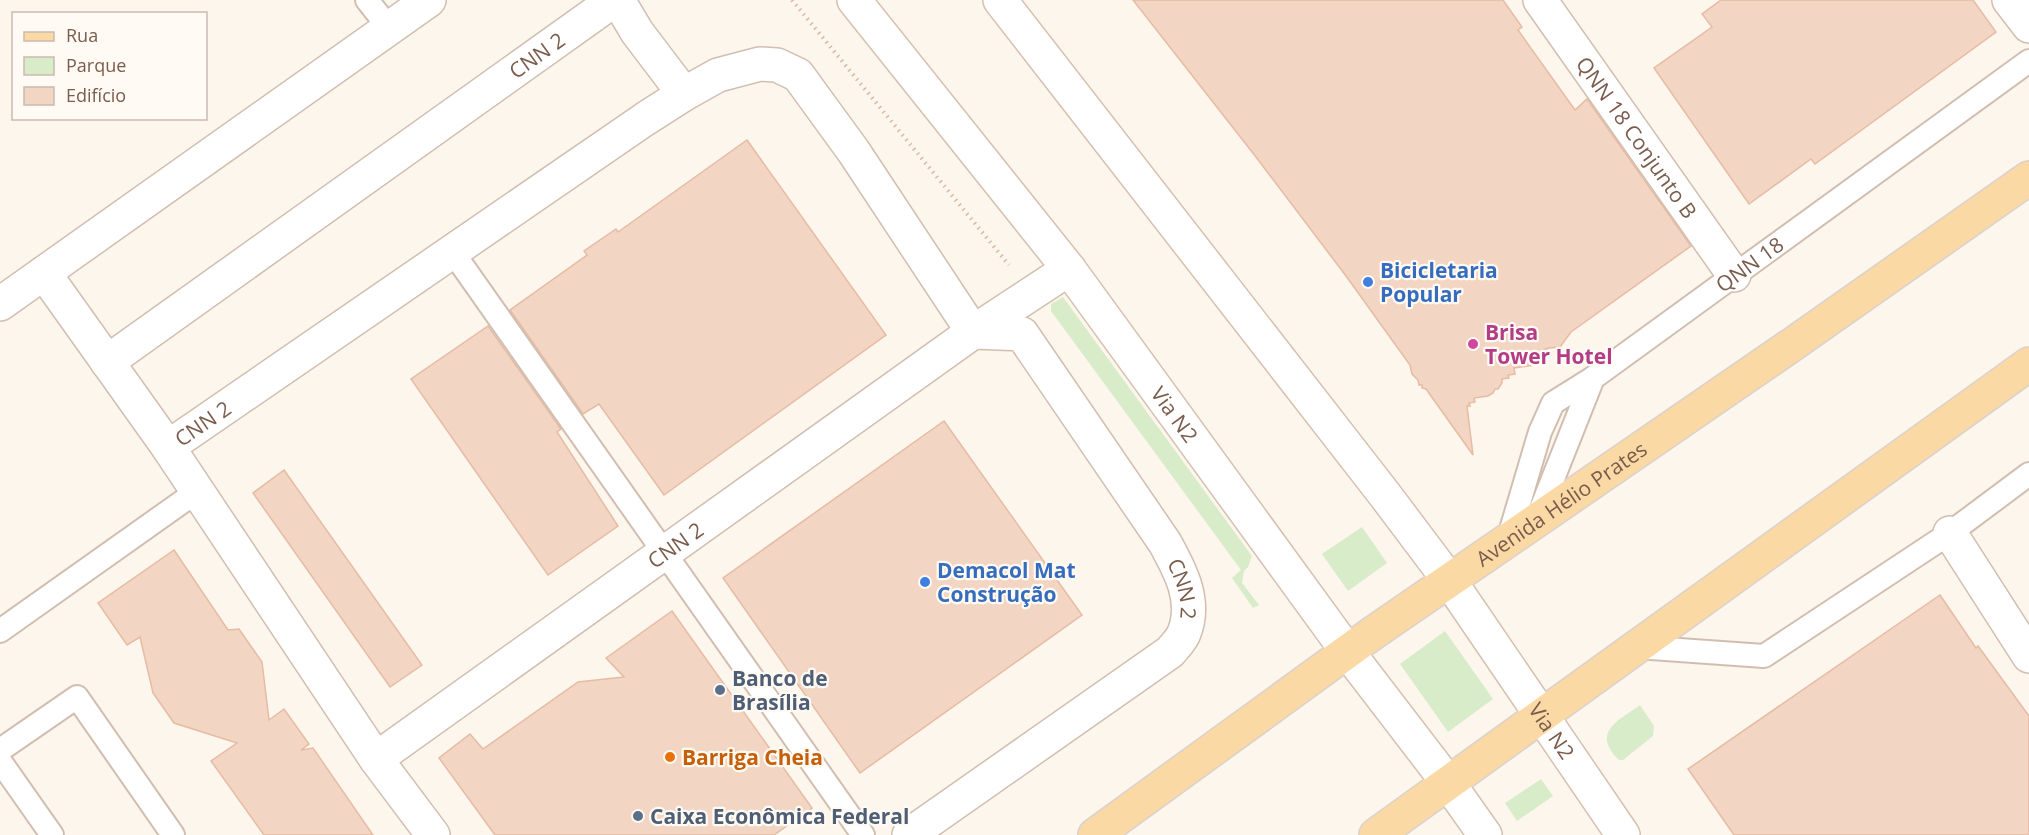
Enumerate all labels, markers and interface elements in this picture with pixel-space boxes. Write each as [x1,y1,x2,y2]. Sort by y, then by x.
legend [12,12,207,120]
text: Rua [66,23,98,47]
street label: CNN 2 [503,26,570,85]
street label: QNN 18 Conjunto B [1570,51,1704,224]
text: Parque [66,53,126,77]
text: Edifício [66,83,126,107]
street label: QNN 18 [1710,230,1789,298]
place label: Bicicletaria Popular [1380,256,1498,308]
marker: Bicicletaria Popular [1361,275,1375,289]
place label: Brisa Tower Hotel [1485,318,1613,370]
marker: Brisa Tower Hotel [1466,337,1480,351]
street label: Via N2 [1145,381,1205,448]
street label: CNN 2 [169,394,236,452]
street label: Avenida Hélio Prates [1470,435,1652,572]
street label: CNN 2 [642,515,709,574]
street label: CNN 2 [1161,554,1203,620]
place label: Demacol Mat Construção [937,556,1076,608]
marker: Demacol Mat Construção [918,575,932,589]
place label: Banco de Brasília [732,664,828,716]
marker: Banco de Brasília [713,683,727,697]
street label: Via N2 [1523,697,1581,765]
place label: Barriga Cheia [682,743,823,771]
marker: Barriga Cheia [663,750,677,764]
place label: Caixa Econômica Federal [650,802,909,830]
marker: Caixa Econômica Federal [631,809,645,823]

